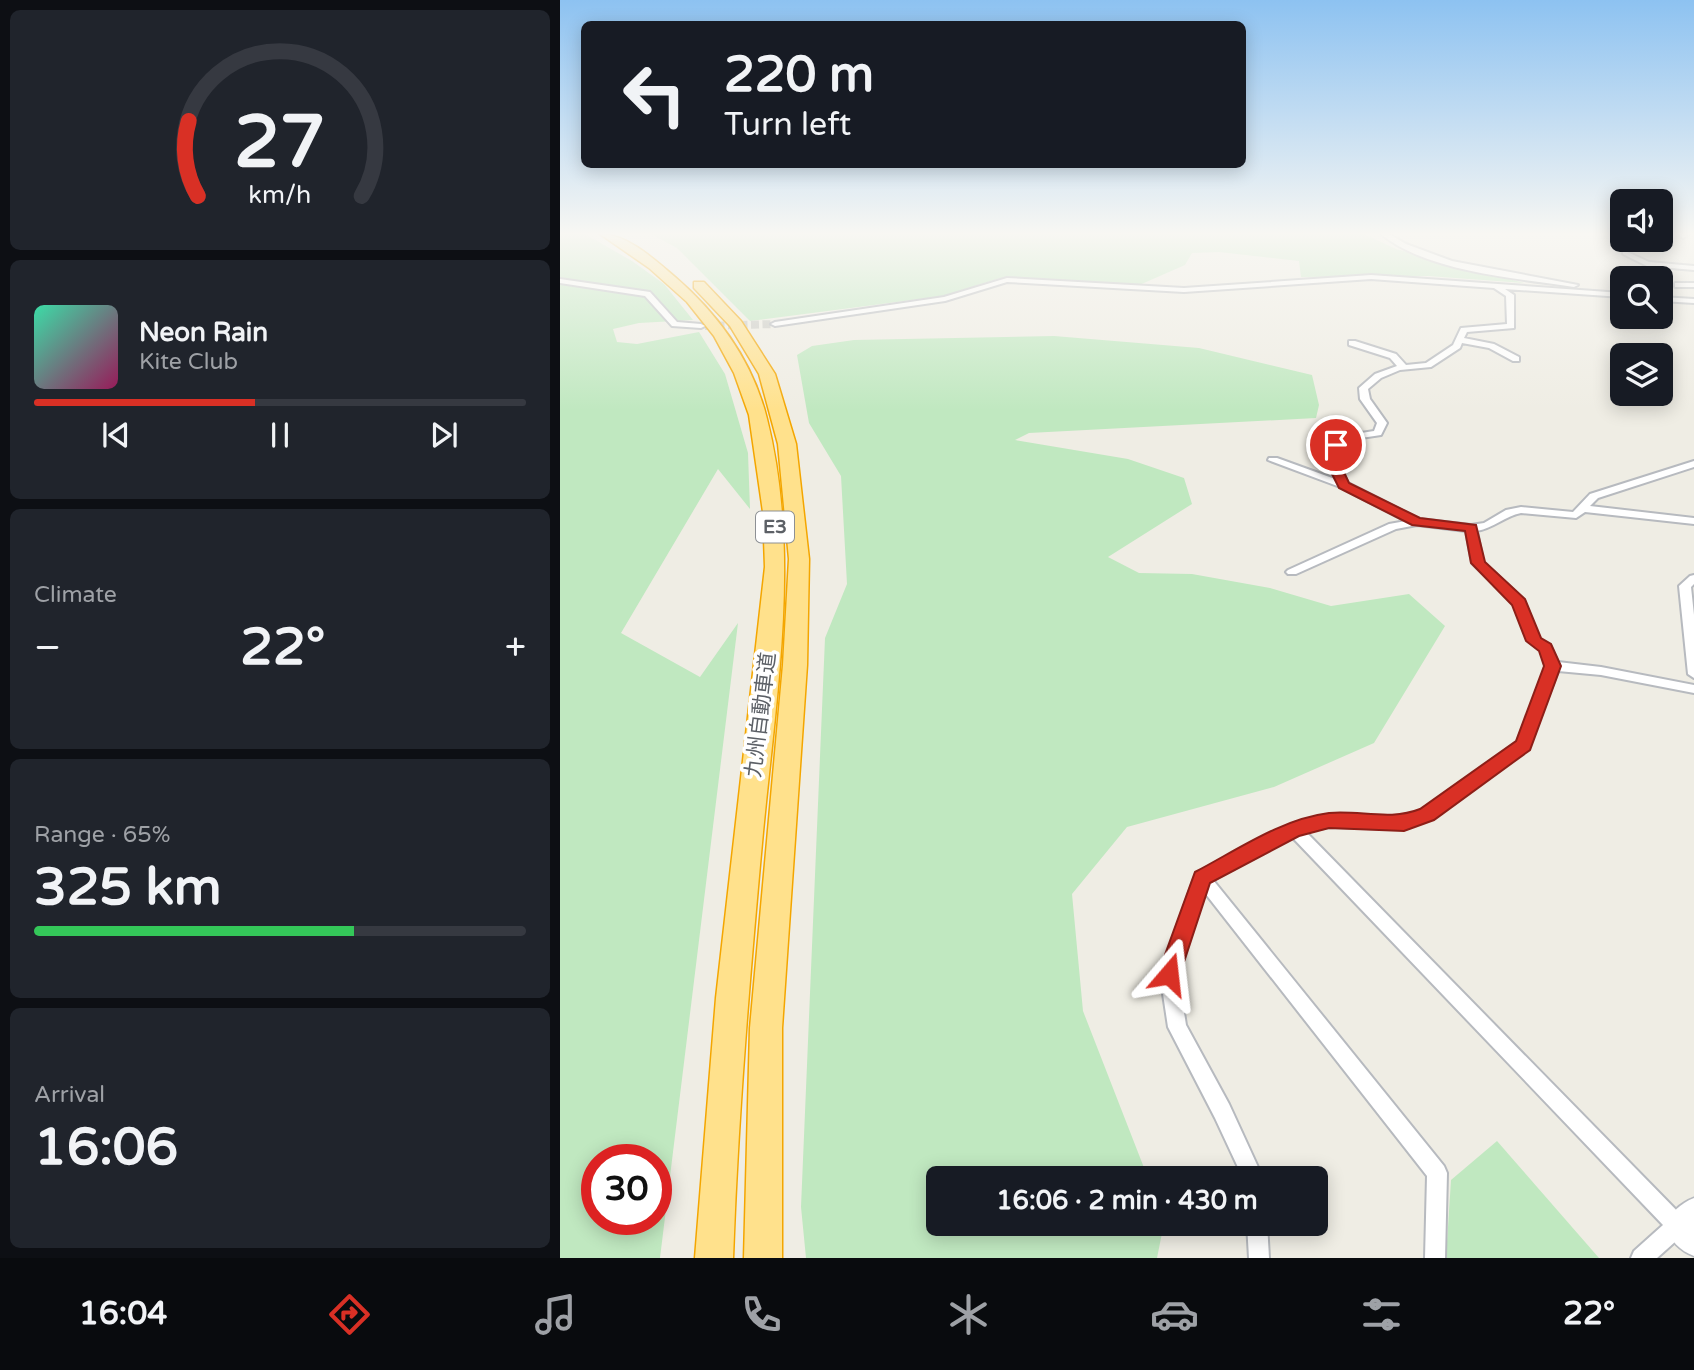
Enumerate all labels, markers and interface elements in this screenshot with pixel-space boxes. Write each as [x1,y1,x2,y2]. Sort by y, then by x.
text: 220 m [724,46,874,105]
icon: left [609,49,700,140]
text: 27 [234,99,326,187]
text: Turn left [724,106,851,144]
text: km/h [249,180,311,210]
map controls [1610,189,1673,406]
button: sound [1610,189,1673,252]
button: search [1610,266,1673,329]
text: Neon Rain [139,317,268,348]
button: layers [1610,343,1673,406]
text: Kite Club [139,348,238,376]
pin [1306,415,1366,475]
icon: previous [97,416,135,454]
icon: pause [261,416,299,454]
icon: next [425,416,463,454]
icon: arrive [1317,426,1355,464]
road number: E3 [756,512,794,542]
text: Climate [34,581,117,609]
text: 22° [240,616,325,679]
text: − [34,625,61,671]
text: + [505,625,526,671]
street label: 九州自動車道 [741,651,781,779]
text: Range · 65% [34,821,170,849]
text: 325 km [34,856,222,919]
position arrow [1132,937,1206,1011]
text: Arrival [34,1081,105,1109]
text: 16:06 [34,1116,178,1179]
speed limit sign: 30 [581,1144,672,1235]
text: 16:06 · 2 min · 430 m [996,1185,1258,1216]
icon: directions [325,1290,374,1339]
icon: music [531,1290,580,1339]
icon: phone [737,1290,786,1339]
icon: climate [944,1290,993,1339]
icon: car [1150,1290,1199,1339]
icon: filters [1357,1290,1406,1339]
text: 16:04 [79,1295,167,1333]
text: 22° [1563,1295,1615,1333]

